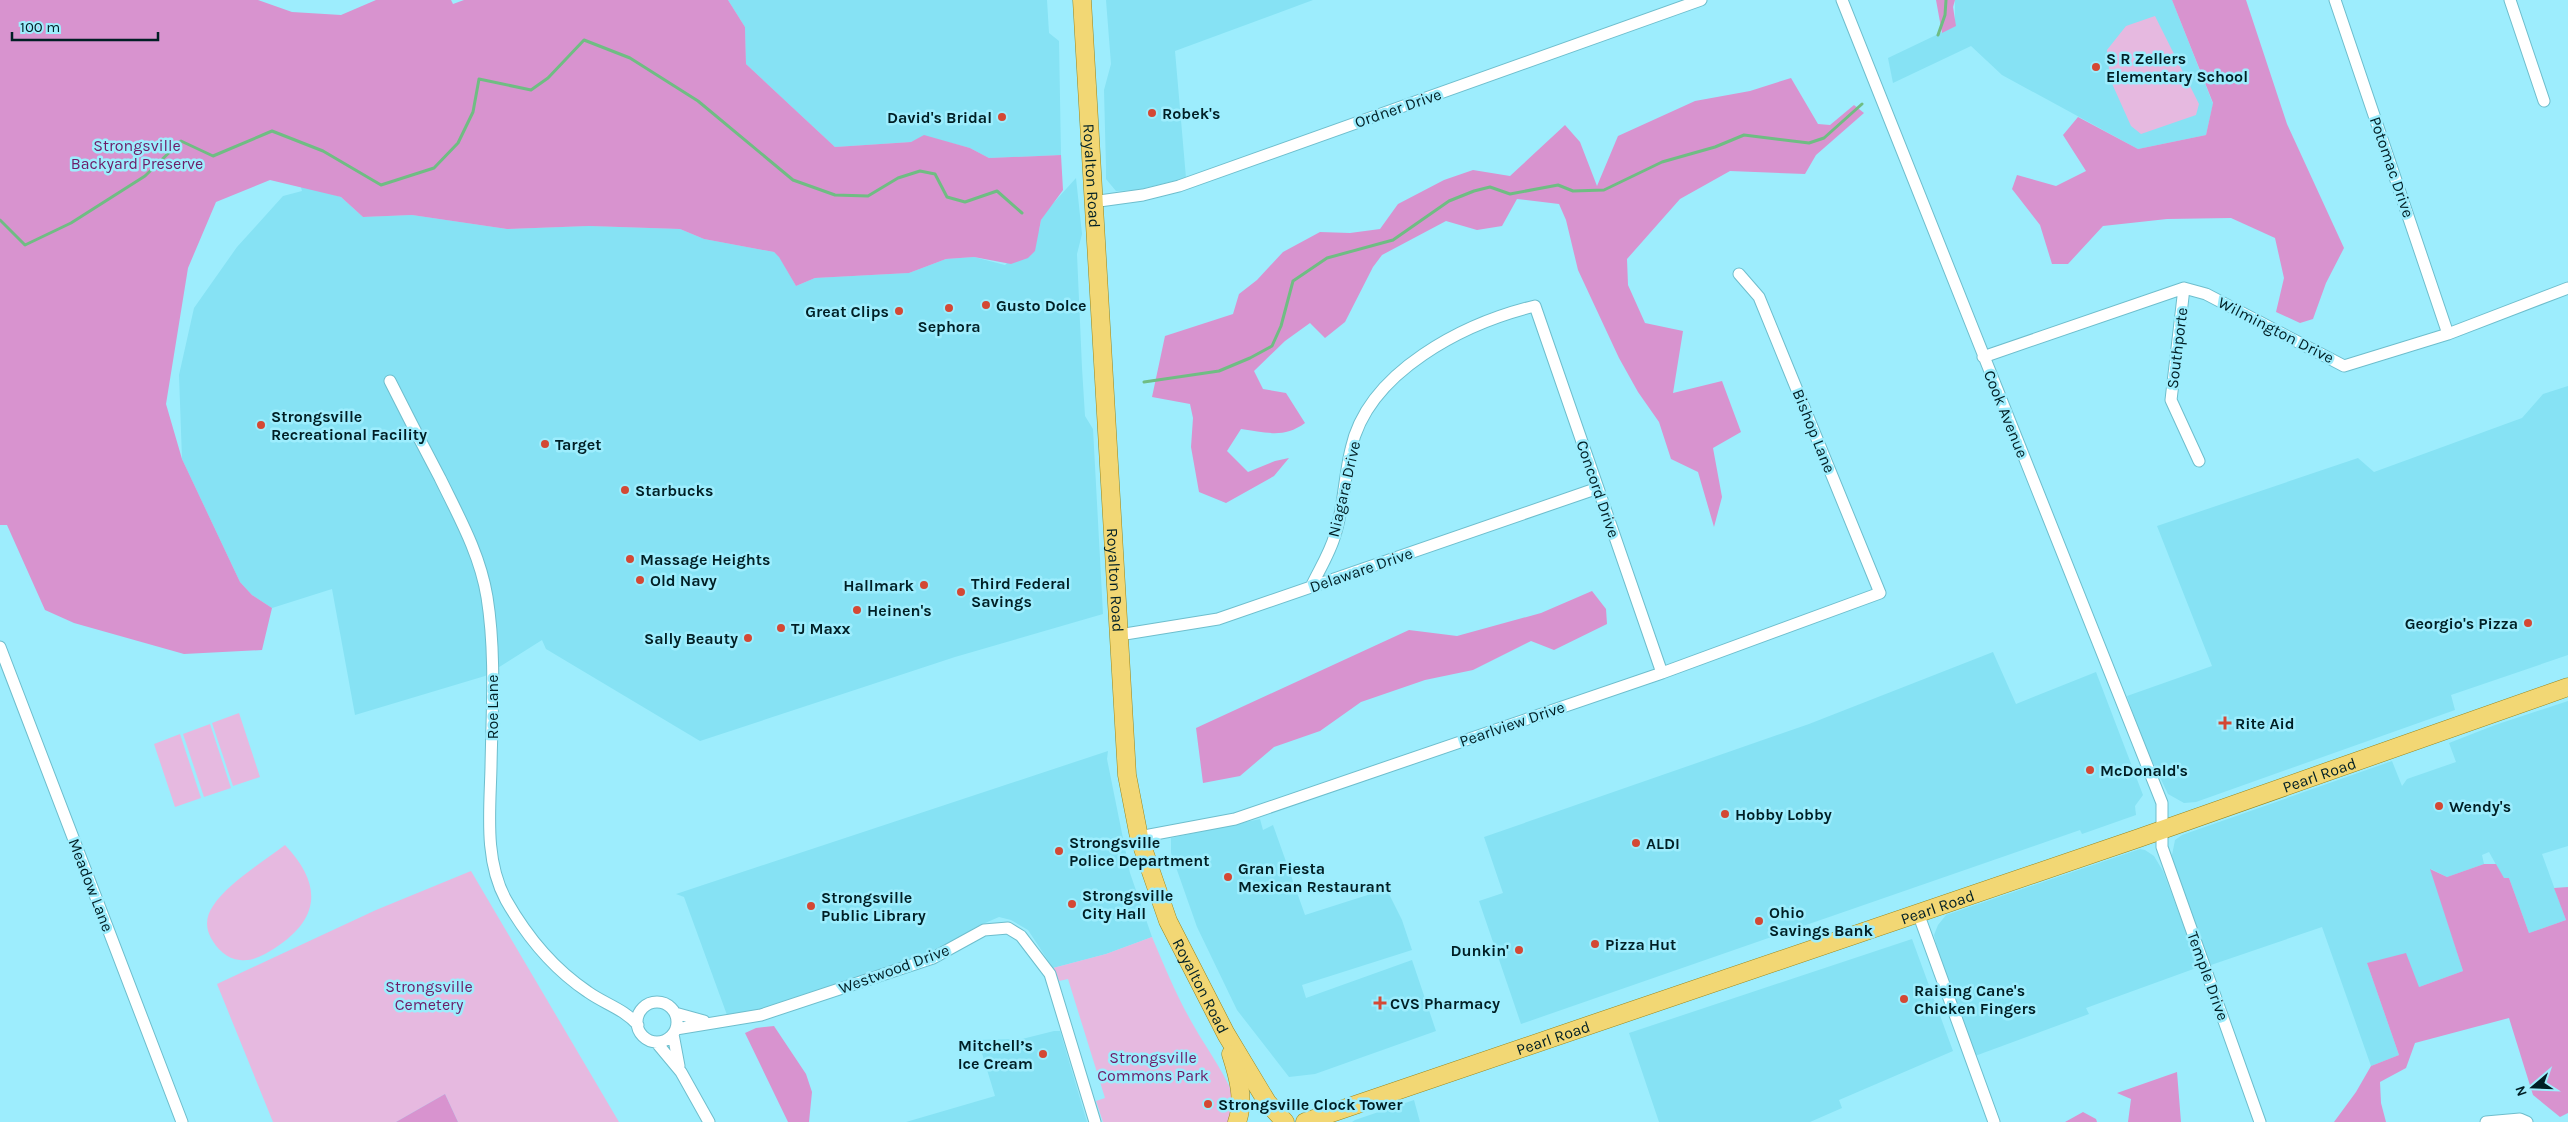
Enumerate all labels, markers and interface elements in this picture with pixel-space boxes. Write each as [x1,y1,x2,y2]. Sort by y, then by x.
scale bar [12,10,159,42]
text: 100 m [20,18,60,36]
place label: S R Zellers Elementary School [2106,49,2248,86]
marker: S R Zellers Elementary School [2090,61,2102,73]
street label: Ordner Drive [1352,84,1444,132]
place label: Robek's [1162,104,1220,123]
marker: Robek's [1146,107,1158,119]
place label: David's Bridal [887,108,992,127]
marker: David's Bridal [996,111,1008,123]
street label: Potomac Drive [2366,114,2418,220]
street label: Royalton Road [1080,123,1105,228]
park label: Strongsville Backyard Preserve [71,136,203,173]
street label: Wilmington Drive [2215,293,2337,367]
place label: Gusto Dolce [996,296,1087,315]
marker: Gusto Dolce [980,299,992,311]
place label: Great Clips [805,302,889,321]
marker: Sephora [943,302,955,314]
marker: Great Clips [893,305,905,317]
street label: Southporte [2163,306,2191,390]
place label: Sephora [917,317,981,336]
street label: Cook Avenue [1980,367,2032,461]
street label: Bishop Lane [1789,386,1839,476]
place label: Strongsville Recreational Facility [271,407,427,444]
marker: Strongsville Recreational Facility [255,419,267,431]
place label: Target [555,435,602,454]
marker: Target [539,438,551,450]
street label: Concord Drive [1572,438,1624,540]
street label: Niagara Drive [1324,439,1364,539]
place label: Starbucks [635,481,713,500]
marker: Starbucks [619,484,631,496]
street label: Royalton Road [1103,527,1128,633]
street label: Delaware Drive [1307,543,1415,597]
place label: Massage Heights [640,550,770,569]
marker: Massage Heights [624,553,636,565]
place label: Old Navy [650,571,717,590]
marker: Old Navy [634,574,646,586]
place label: Third Federal Savings [971,574,1070,611]
place label: Hallmark [843,576,915,595]
marker: Hallmark [918,579,930,591]
marker: Third Federal Savings [955,586,967,598]
place label: Heinen's [867,601,932,620]
marker: Heinen's [851,604,863,616]
place label: Georgio's Pizza [2405,614,2518,633]
marker: Georgio's Pizza [2522,617,2534,629]
place label: TJ Maxx [791,619,851,638]
marker: TJ Maxx [775,622,787,634]
place label: Sally Beauty [644,629,738,648]
marker: Sally Beauty [742,632,754,644]
street label: Roe Lane [483,675,502,739]
street label: Pearlview Drive [1457,697,1567,751]
place label: Rite Aid [2235,714,2294,733]
marker: Rite Aid [2219,717,2231,729]
street label: Pearl Road [2280,753,2359,796]
place label: McDonald's [2100,761,2188,780]
marker: McDonald's [2084,764,2096,776]
place label: Wendy's [2449,797,2511,816]
marker: Wendy's [2433,800,2445,812]
place label: Hobby Lobby [1735,805,1832,824]
marker: Hobby Lobby [1719,808,1731,820]
place label: Strongsville Police Department [1069,833,1210,870]
place label: ALDI [1646,834,1680,853]
street label: Meadow Lane [65,836,117,934]
marker: ALDI [1630,837,1642,849]
marker: Strongsville Police Department [1053,845,1065,857]
place label: Gran Fiesta Mexican Restaurant [1238,859,1391,896]
marker: Gran Fiesta Mexican Restaurant [1222,871,1234,883]
street label: Pearl Road [1898,885,1977,928]
place label: Strongsville City Hall [1082,886,1173,923]
place label: Strongsville Public Library [821,888,926,925]
marker: Strongsville City Hall [1066,898,1078,910]
marker: Strongsville Public Library [805,900,817,912]
place label: Ohio Savings Bank [1769,903,1874,940]
marker: Ohio Savings Bank [1753,915,1765,927]
street label: Temple Drive [2183,929,2233,1023]
street label: Royalton Road [1169,935,1233,1036]
place label: Pizza Hut [1605,935,1676,954]
marker: Pizza Hut [1589,938,1601,950]
street label: Westwood Drive [836,940,952,998]
place label: Dunkin' [1450,941,1509,960]
marker: Dunkin' [1513,944,1525,956]
park label: Strongsville Cemetery [385,977,473,1014]
place label: Raising Cane's Chicken Fingers [1914,981,2036,1018]
marker: Raising Cane's Chicken Fingers [1898,993,1910,1005]
place label: CVS Pharmacy [1390,994,1500,1013]
marker: CVS Pharmacy [1374,997,1386,1009]
street label: Pearl Road [1514,1016,1592,1059]
place label: Mitchell’s Ice Cream [958,1036,1033,1073]
marker: Mitchell’s Ice Cream [1037,1048,1049,1060]
park label: Strongsville Commons Park [1097,1048,1209,1085]
north arrow [2508,1062,2558,1112]
text: N [2512,1084,2531,1099]
place label: Strongsville Clock Tower [1218,1095,1403,1114]
marker: Strongsville Clock Tower [1202,1098,1214,1110]

